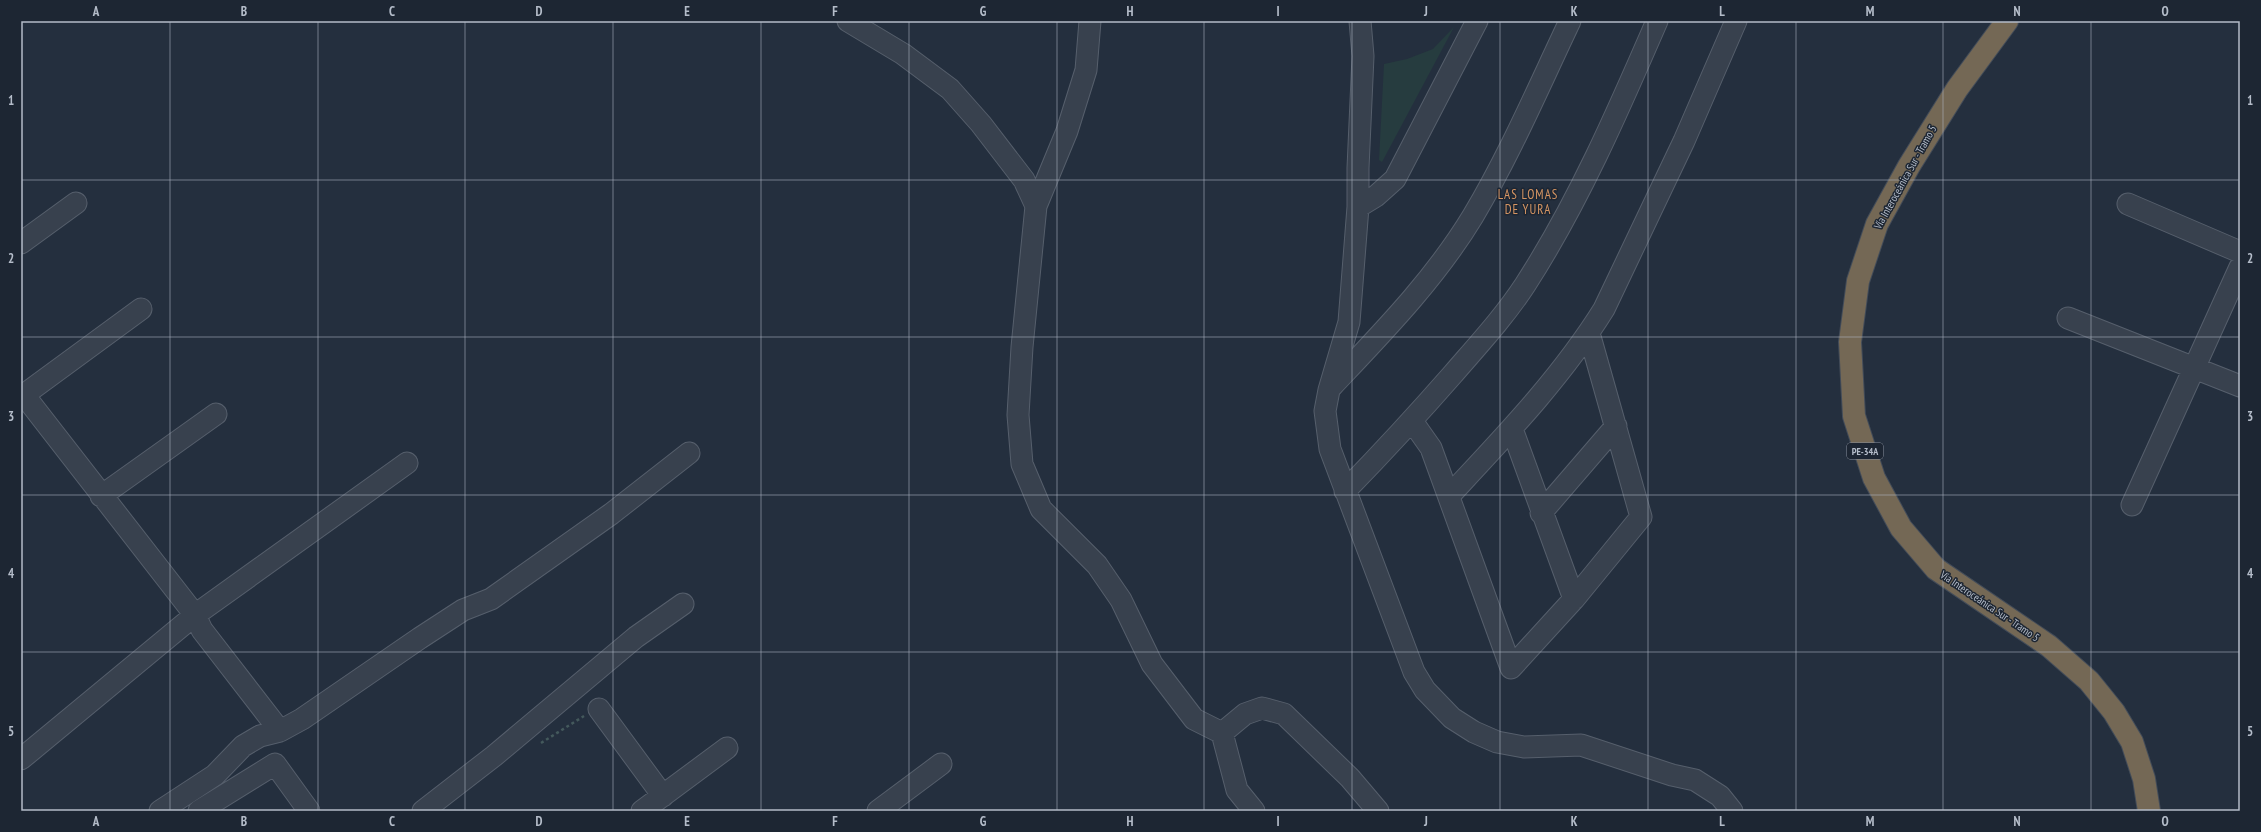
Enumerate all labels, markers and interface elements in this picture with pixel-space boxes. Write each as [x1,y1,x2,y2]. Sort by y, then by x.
text: A [92,3,100,20]
text: B [241,3,247,20]
text: C [389,3,395,20]
text: D [536,3,543,20]
text: E [684,3,690,20]
text: F [832,3,838,20]
text: G [980,3,987,20]
text: H [1127,3,1134,20]
text: I [1276,3,1280,20]
text: J [1423,3,1428,20]
text: K [1571,3,1578,20]
text: L [1719,3,1725,20]
text: M [1866,3,1875,20]
text: N [2013,3,2021,20]
text: O [2161,3,2169,20]
text: 1 [8,92,14,109]
text: 1 [2247,92,2253,109]
street label: Vía Interoceánica Sur - Tramo 5 [1870,122,1939,232]
district label: LAS LOMAS DE YURA [1498,186,1558,218]
text: 2 [8,250,14,267]
text: 2 [2247,250,2253,267]
text: 3 [8,408,14,425]
text: 3 [2247,408,2253,425]
road number: PE-34A [1847,443,1883,459]
text: 4 [8,565,15,582]
text: 4 [2247,565,2254,582]
street label: Vía Interoceánica Sur - Tramo 5 [1937,567,2042,644]
text: 5 [8,723,14,740]
text: 5 [2247,723,2253,740]
text: A [92,813,100,830]
text: B [241,813,247,830]
text: C [389,813,395,830]
text: D [536,813,543,830]
text: E [684,813,690,830]
text: F [832,813,838,830]
text: G [980,813,987,830]
text: H [1127,813,1134,830]
text: I [1276,813,1280,830]
text: J [1423,813,1428,830]
text: K [1571,813,1578,830]
text: L [1719,813,1725,830]
text: M [1866,813,1875,830]
text: N [2013,813,2021,830]
text: O [2161,813,2169,830]

